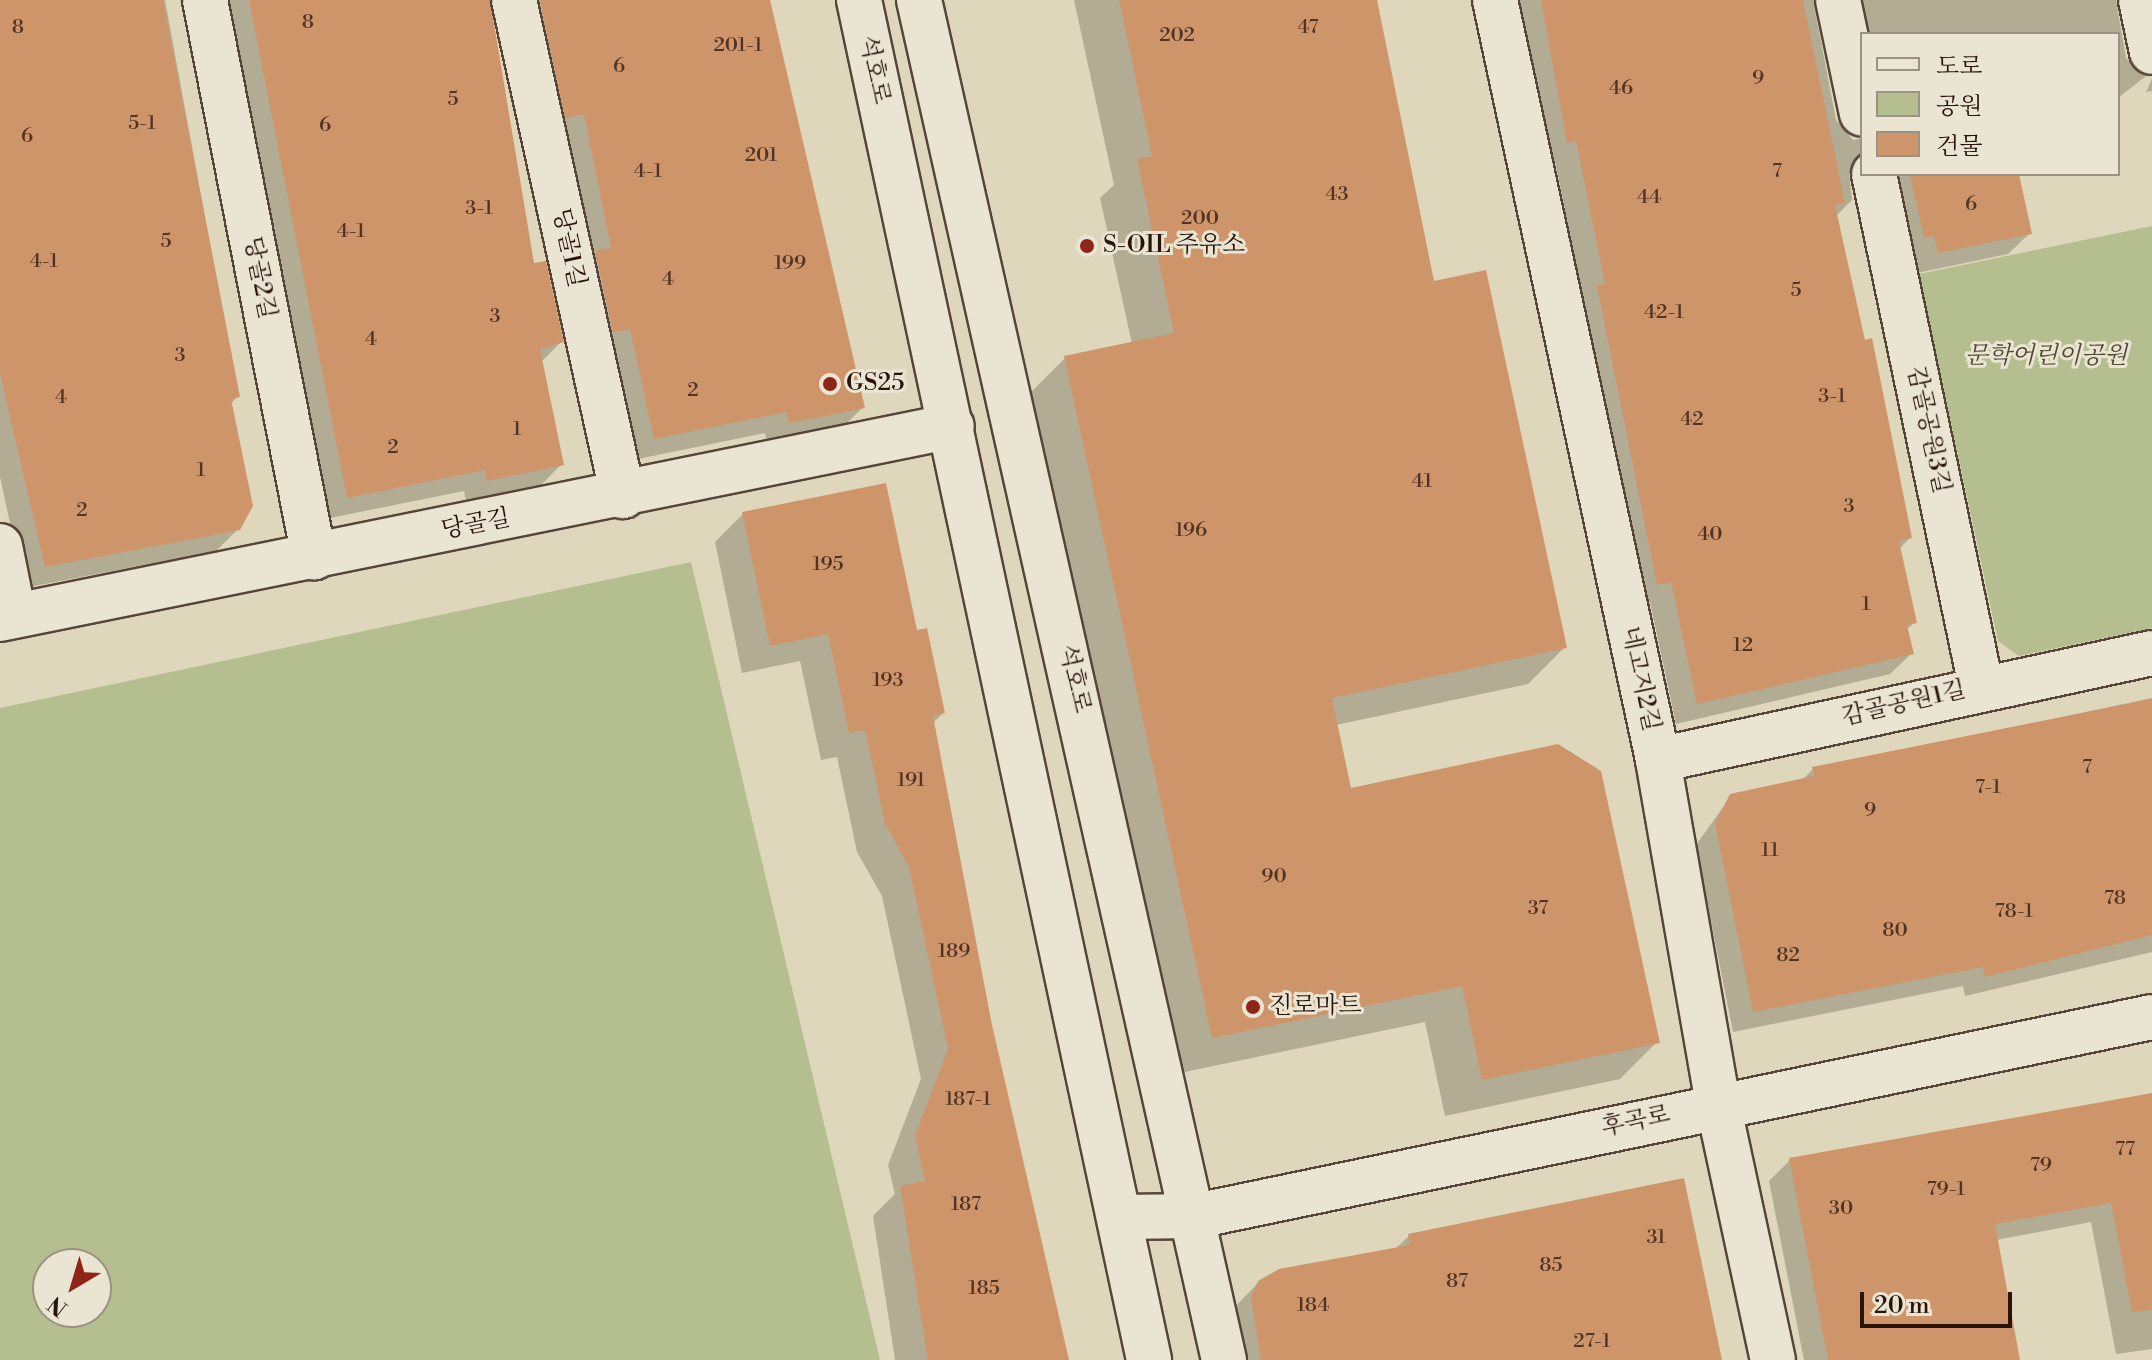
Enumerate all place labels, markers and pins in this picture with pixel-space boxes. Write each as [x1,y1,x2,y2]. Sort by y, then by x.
place label: S-OIL 주유소 [1103,232,1245,260]
marker: S-OIL 주유소 [1078,237,1096,255]
place label: GS25 [846,370,904,398]
marker: GS25 [821,375,839,393]
place label: 진로마트 [1269,993,1362,1021]
marker: 진로마트 [1244,998,1262,1016]

